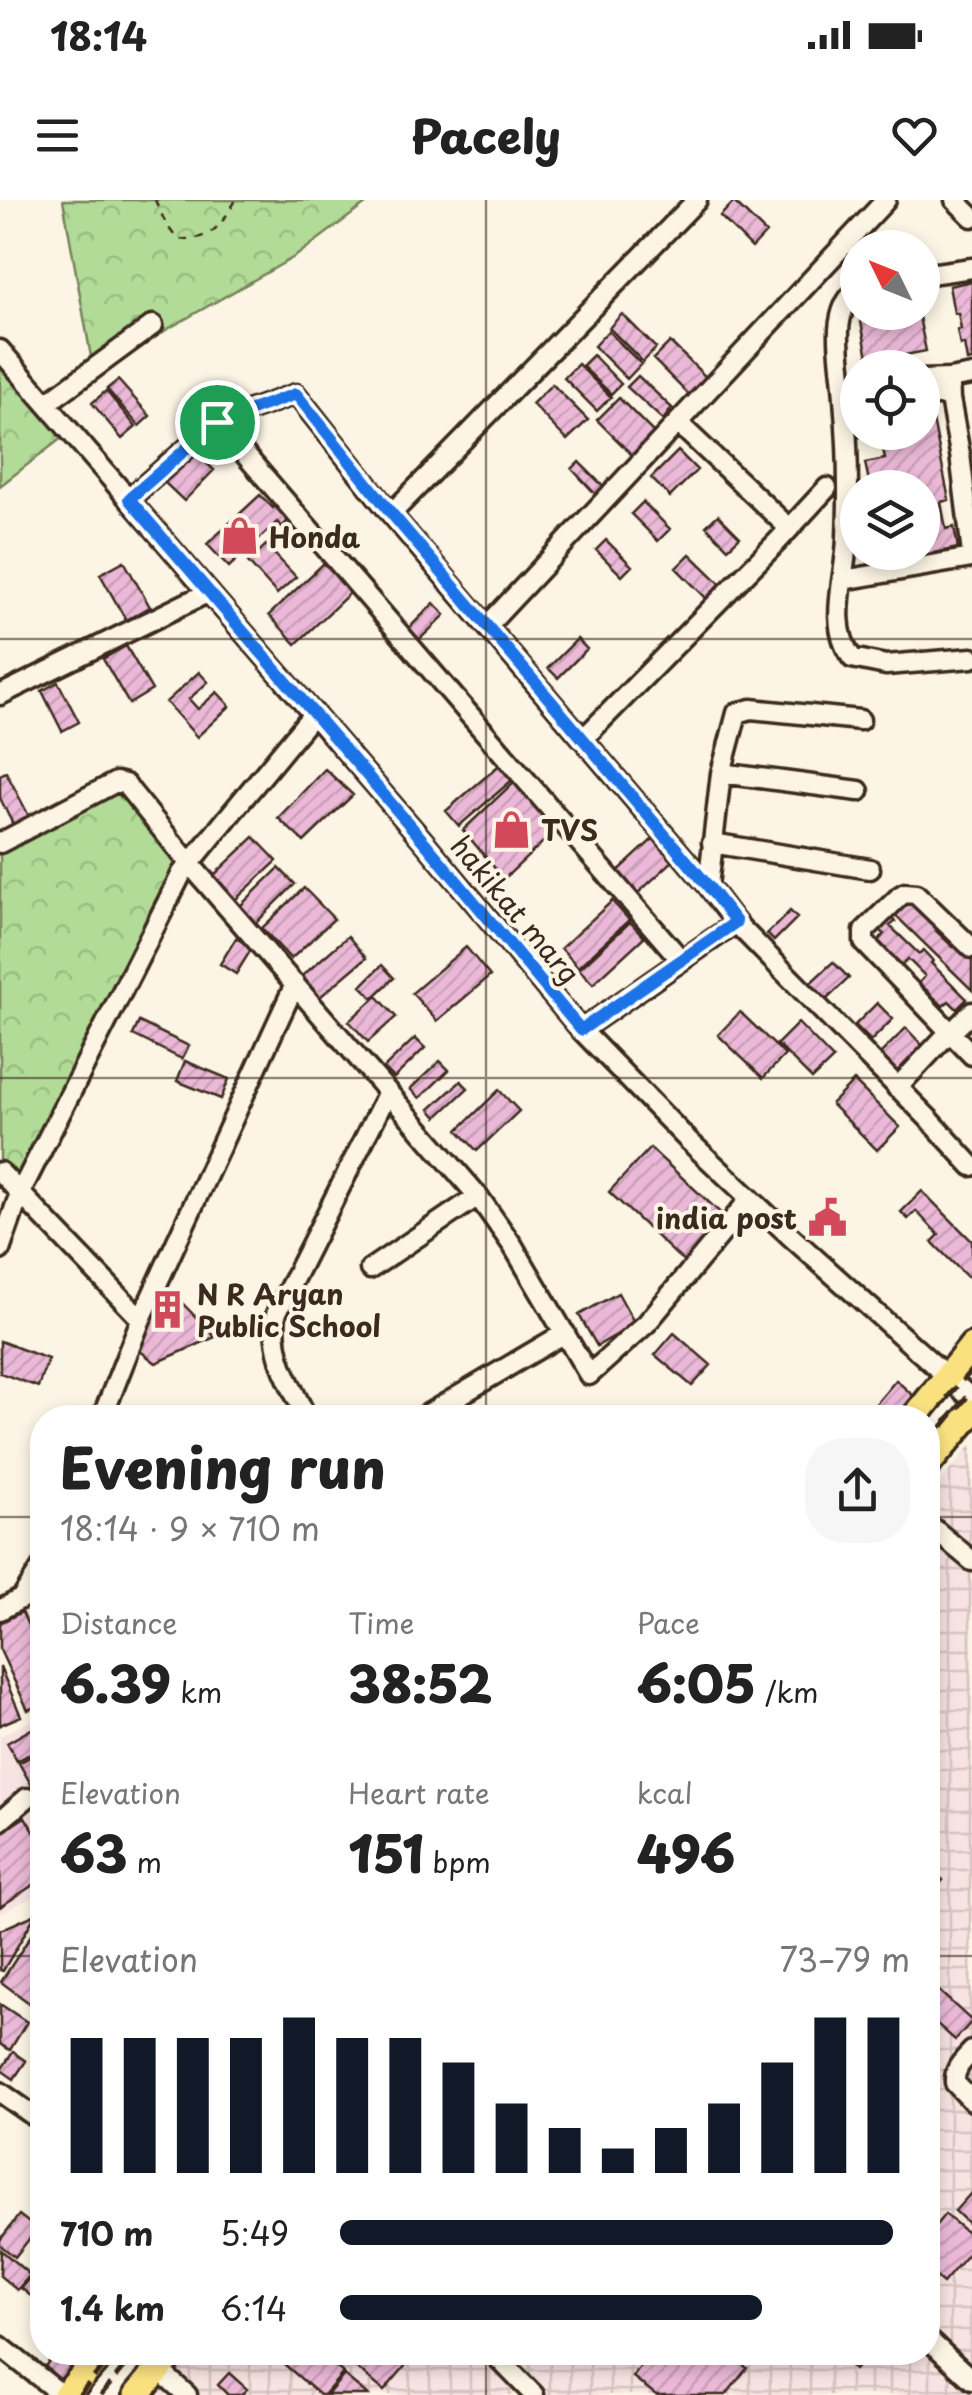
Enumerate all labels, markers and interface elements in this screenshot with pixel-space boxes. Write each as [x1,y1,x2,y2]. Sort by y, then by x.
text: 18:14 [50,7,147,64]
text: Pacely [411,101,561,169]
icon: menu [30,108,85,163]
icon: heart [887,108,942,163]
north arrow [840,230,940,330]
map controls [840,230,940,570]
button: locate [840,350,940,450]
pin [175,380,260,465]
icon: arrive [190,395,245,450]
button: layers [840,470,940,570]
shop icon: Honda [218,515,260,557]
place label: Honda [269,515,360,558]
shop icon: TVS [490,808,532,850]
place label: TVS [541,808,598,851]
street label: hakikat marg [441,825,591,993]
place label: india post [656,1196,797,1239]
public building icon: india post [806,1196,848,1238]
place label: N R Aryan Public School [197,1272,381,1347]
building icon: N R Aryan Public School [146,1288,188,1330]
text: Evening run [60,1425,386,1508]
button: share [805,1438,910,1543]
text: 18:14 · 9 × 710 m [60,1504,320,1552]
text: Distance [60,1601,178,1644]
text: Time [348,1601,415,1644]
text: Pace [637,1601,700,1644]
text: 6.39 [60,1644,171,1720]
text: 38:52 [348,1644,492,1720]
text: 6:05 [637,1644,756,1720]
text: km [171,1670,222,1713]
text: /km [756,1670,819,1713]
text: Elevation [60,1771,181,1814]
text: Heart rate [348,1771,490,1814]
text: kcal [637,1771,693,1814]
text: 63 [60,1814,127,1890]
text: 151 [348,1814,424,1890]
text: 496 [637,1814,735,1890]
text: m [127,1840,162,1883]
text: bpm [424,1840,491,1883]
text: Elevation [60,1935,198,1983]
text: 73–79 m [779,1935,910,1983]
text: 710 m [60,2209,153,2257]
text: 5:49 [220,2209,289,2257]
text: 1.4 km [60,2284,165,2332]
text: 6:14 [220,2284,287,2332]

